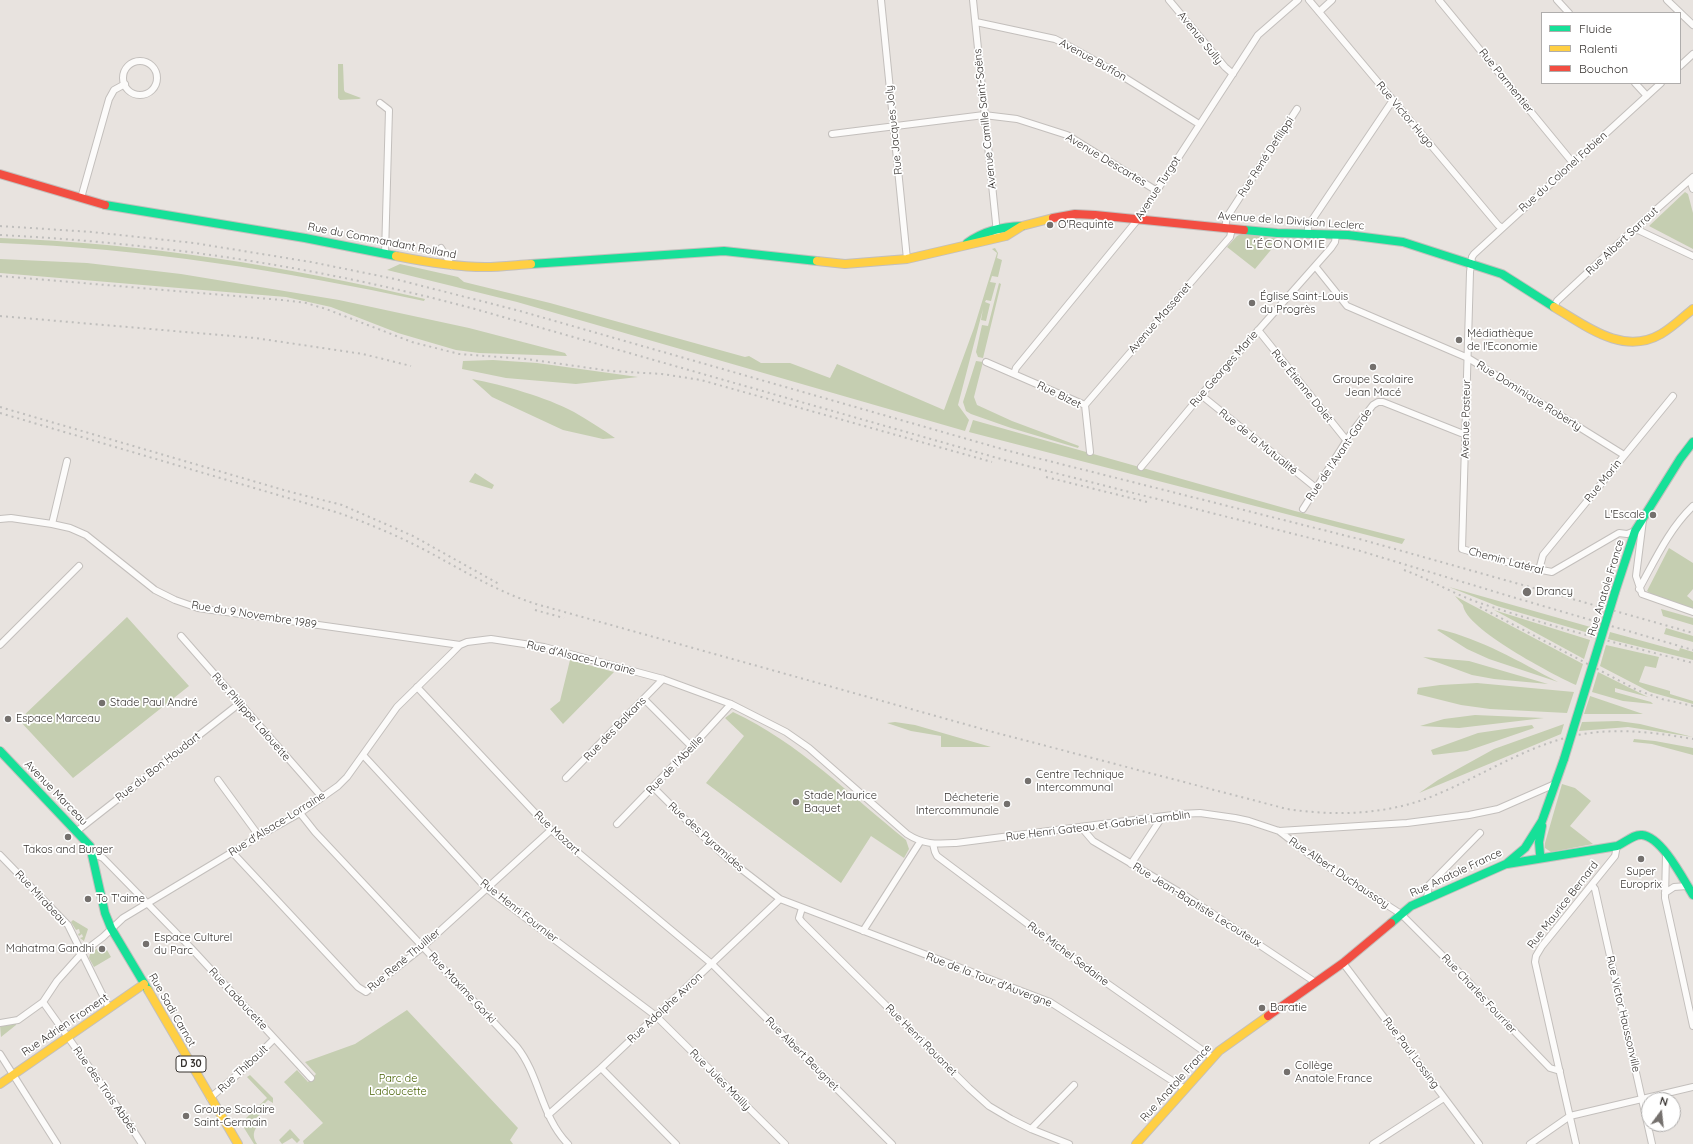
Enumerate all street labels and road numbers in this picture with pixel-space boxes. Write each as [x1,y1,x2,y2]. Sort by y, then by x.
street label: Avenue Sully [1175,9,1225,67]
street label: Avenue Buffon [1057,36,1129,84]
street label: Rue Parmentier [1476,46,1536,116]
street label: Avenue Camille Saint-Saëns [971,48,999,190]
street label: Rue Victor Hugo [1373,79,1437,151]
street label: Rue Jacques Joly [883,84,905,176]
street label: Rue René Defilippi [1235,114,1297,200]
street label: Rue du Colonel Fabien [1516,129,1610,215]
street label: Avenue Descartes [1063,131,1149,189]
street label: Avenue Turgot [1133,154,1183,222]
street label: Rue Albert Sarraut [1583,204,1661,278]
street label: Avenue de la Division Leclerc [1217,209,1365,233]
street label: Rue du Commandant Rolland [307,220,457,262]
street label: Avenue Massenet [1126,280,1194,356]
street label: Rue Georges Marie [1187,328,1261,410]
street label: Rue Étienne Dolet [1268,347,1336,425]
street label: Rue Dominique Roberty [1474,358,1584,434]
street label: Rue Bizet [1035,379,1083,411]
street label: Avenue Pasteur [1459,379,1473,459]
street label: Rue de la Mutualité [1216,406,1300,478]
street label: Rue de l'Avant-Garde [1303,406,1375,504]
street label: Rue Morin [1582,457,1624,505]
street label: Rue Anatole France [1585,538,1627,638]
street label: Chemin Latéral [1467,545,1545,577]
street label: Rue du 9 Novembre 1989 [190,599,318,631]
street label: Rue d'Alsace-Lorraine [525,638,637,678]
street label: Rue Philippe Lalouette [209,670,293,764]
street label: Rue des Balkans [581,694,649,764]
street label: Rue du Bon Houdart [113,730,203,804]
street label: Rue de l'Abeille [644,733,706,797]
street label: Avenue Marceau [22,758,90,828]
street label: Rue d'Alsace-Lorraine [226,789,328,859]
street label: Rue des Pyramides [665,799,747,875]
street label: Rue Mozart [531,808,583,858]
street label: Rue Henri Gateau et Gabriel Lamblin [1005,808,1191,844]
street label: Rue Albert Duchaussoy [1286,834,1392,912]
street label: Rue Anatole France [1408,846,1504,900]
street label: Rue Maurice Bernard [1525,859,1601,951]
street label: Rue Jean-Baptiste Lecouteux [1130,860,1264,950]
street label: Rue Mirabeau [12,868,70,928]
street label: Rue Henri Fournier [477,876,561,946]
street label: Rue Michel Sedaine [1025,919,1111,989]
street label: Rue René Thuillier [365,926,443,994]
street label: Rue Maxime Gorki [426,950,498,1026]
street label: Rue de la Tour d'Auvergne [924,950,1054,1010]
street label: Rue Charles Fourrier [1439,951,1519,1037]
street label: Rue Victor Haussonville [1603,955,1643,1073]
street label: Rue Ladoucette [206,965,270,1033]
street label: Rue Adolphe Avron [625,970,705,1046]
street label: Rue Sadi Carnot [146,971,198,1049]
street label: Rue Adrien Froment [19,991,111,1059]
street label: Rue Henri Rouanet [882,1001,960,1079]
street label: Rue Albert Beugnet [762,1014,842,1094]
street label: Rue Paul Lossing [1380,1015,1442,1091]
street label: Rue Anatole France [1138,1041,1214,1125]
street label: Rue Thibault [215,1042,271,1096]
street label: Rue des Trois Abbés [70,1044,140,1136]
street label: Rue Jules Mailly [687,1047,753,1113]
road number: D 30 [176,1056,206,1072]

